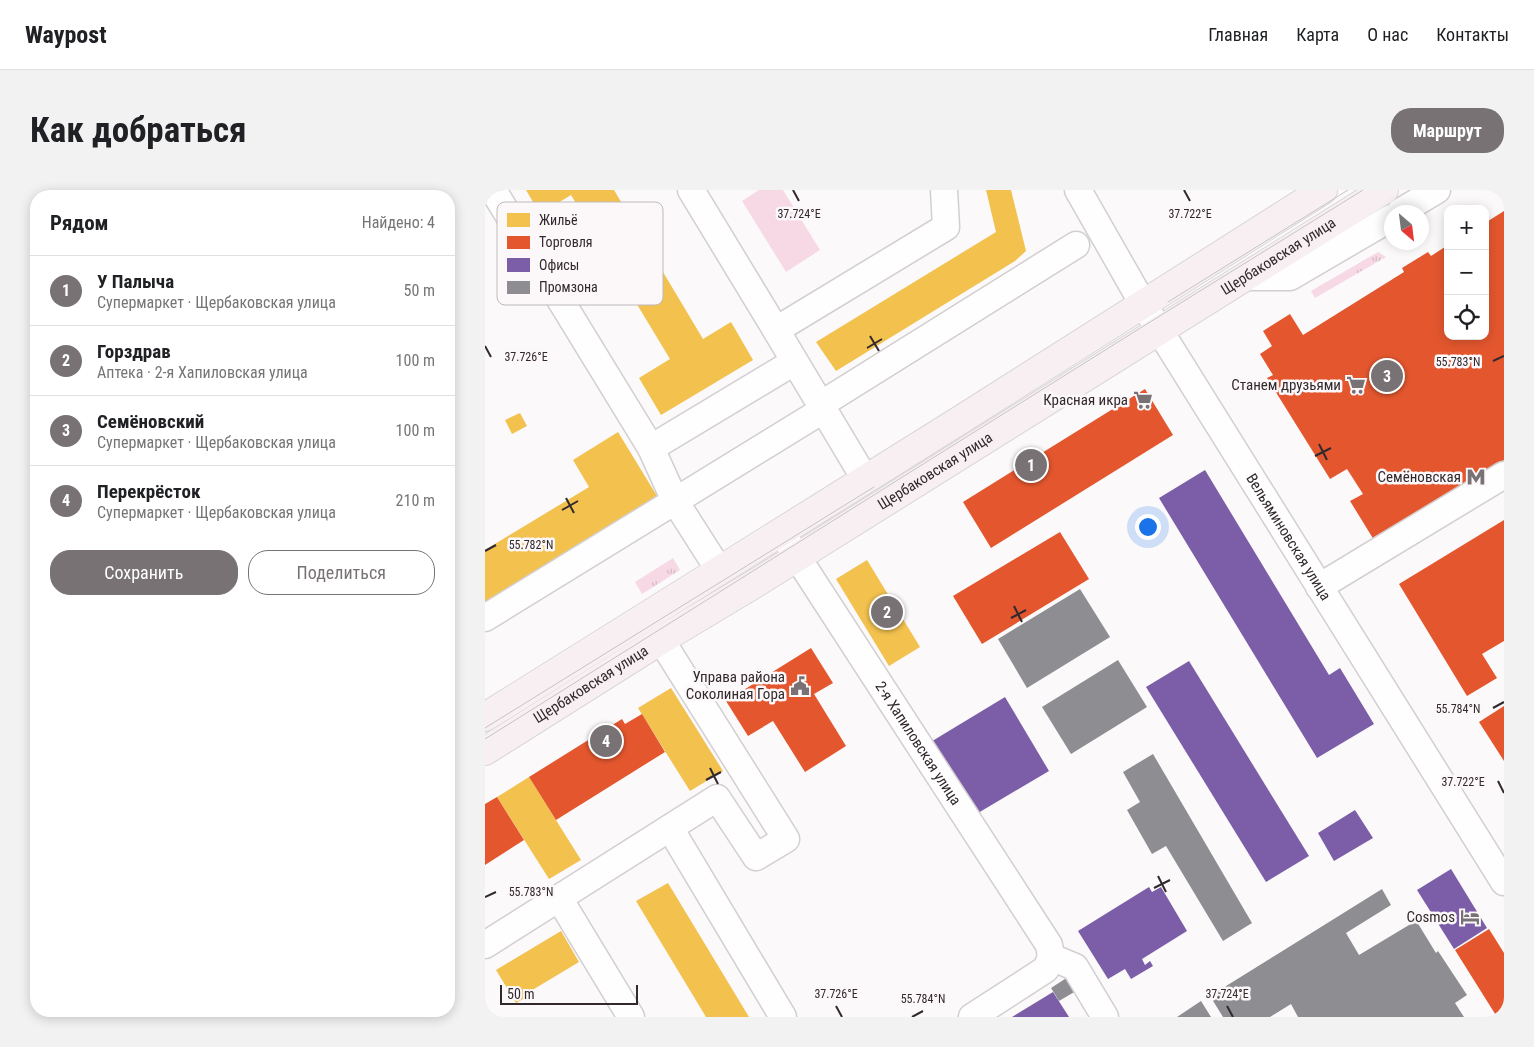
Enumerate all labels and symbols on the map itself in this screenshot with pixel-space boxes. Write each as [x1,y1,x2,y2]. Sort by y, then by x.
legend [497,202,663,305]
north arrow [1384,205,1429,250]
text: 37.724°E [777,207,821,221]
text: 37.722°E [1168,207,1212,221]
text: Жильё [539,212,578,228]
street label: Щербаковская улица [1218,213,1339,299]
text: Торговля [539,234,593,250]
text: Офисы [539,257,579,273]
text: Промзона [539,279,598,295]
text: 37.726°E [504,350,548,364]
text: 55.783°N [1436,355,1480,369]
pin: 3 [1371,357,1403,395]
supermarket icon: Станем друзьями [1345,374,1367,396]
place label: Станем друзьями [1231,376,1341,394]
supermarket icon: Красная икра [1132,389,1154,411]
place label: Красная икра [1043,391,1128,409]
street label: Щербаковская улица [874,428,996,514]
pin: 1 [1015,446,1047,484]
metro station icon: Семёновская [1465,466,1487,488]
place label: Семёновская [1377,468,1461,486]
street label: Вельяминовская улица [1242,470,1335,604]
your location [1135,514,1161,540]
text: 55.782°N [509,538,553,552]
pin: 2 [871,593,903,631]
street label: Щербаковская улица [530,641,651,727]
place label: Управа района Соколиная Гора [686,668,785,703]
public building icon: Управа района Соколиная Гора [789,675,811,697]
street label: 2-я Хапиловская улица [872,678,965,809]
text: 55.784°N [1436,702,1480,716]
pin: 4 [590,722,622,760]
text: 37.722°E [1441,775,1485,789]
text: 55.783°N [509,885,553,899]
hotel icon: Cosmos [1459,906,1481,928]
place label: Cosmos [1406,908,1455,926]
scale bar [500,982,637,1005]
text: 37.726°E [814,987,858,1001]
text: 37.724°E [1205,987,1249,1001]
text: 55.784°N [901,992,945,1006]

